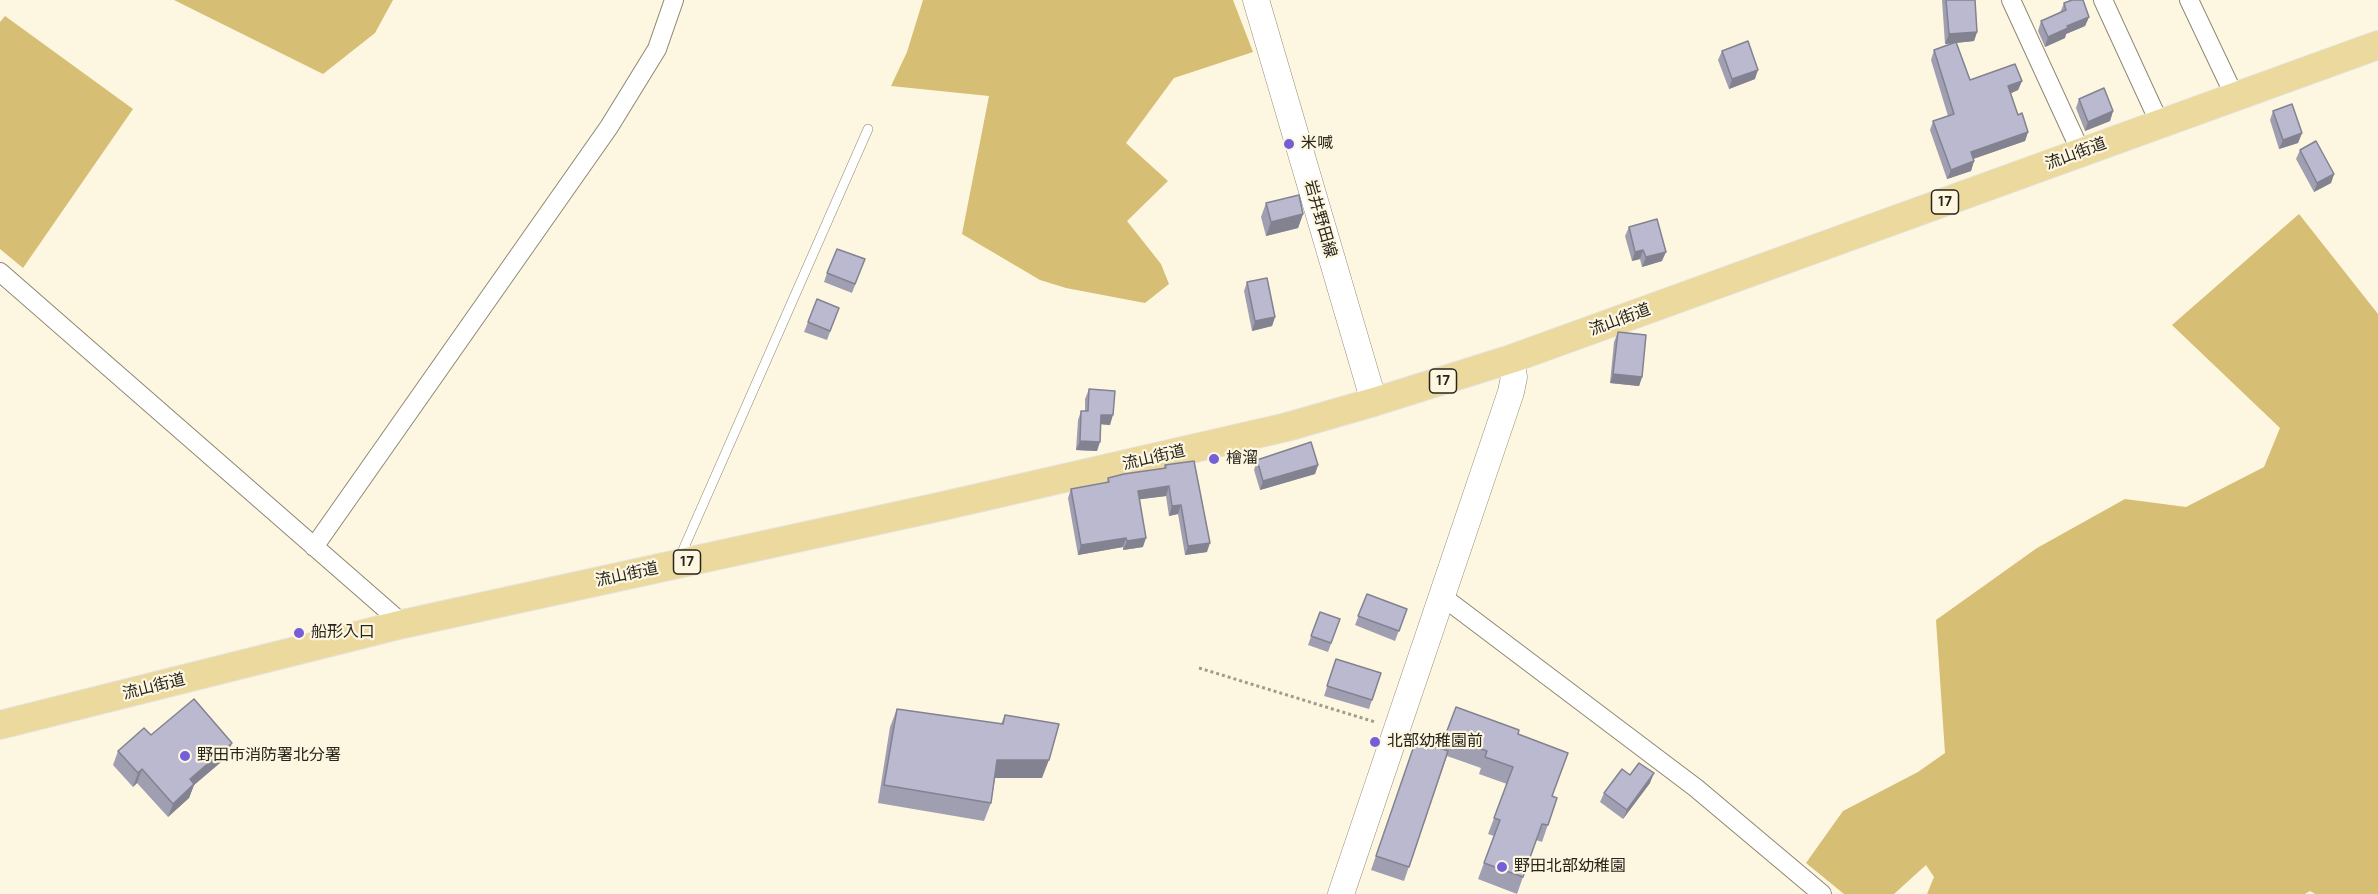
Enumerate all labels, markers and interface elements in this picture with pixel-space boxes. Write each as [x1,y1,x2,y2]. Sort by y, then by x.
place label: 米喊 [1301,134,1333,154]
street label: 流山街道 [2043,134,2109,174]
marker: 米喊 [1282,137,1296,151]
street label: 岩井野田線 [1300,178,1340,260]
road number: 17 [1932,190,1958,214]
street label: 流山街道 [1587,300,1653,340]
road number: 17 [1430,369,1456,393]
street label: 流山街道 [1121,441,1187,475]
place label: 檜溜 [1226,449,1258,469]
marker: 檜溜 [1207,452,1221,466]
road number: 17 [674,550,700,574]
street label: 流山街道 [594,559,660,591]
place label: 船形入口 [311,623,375,643]
marker: 船形入口 [292,626,306,640]
street label: 流山街道 [121,670,187,704]
place label: 北部幼稚園前 [1387,732,1483,752]
marker: 北部幼稚園前 [1368,735,1382,749]
place label: 野田市消防署北分署 [197,746,341,766]
marker: 野田市消防署北分署 [178,749,192,763]
place label: 野田北部幼稚園 [1514,857,1626,877]
marker: 野田北部幼稚園 [1495,860,1509,874]

